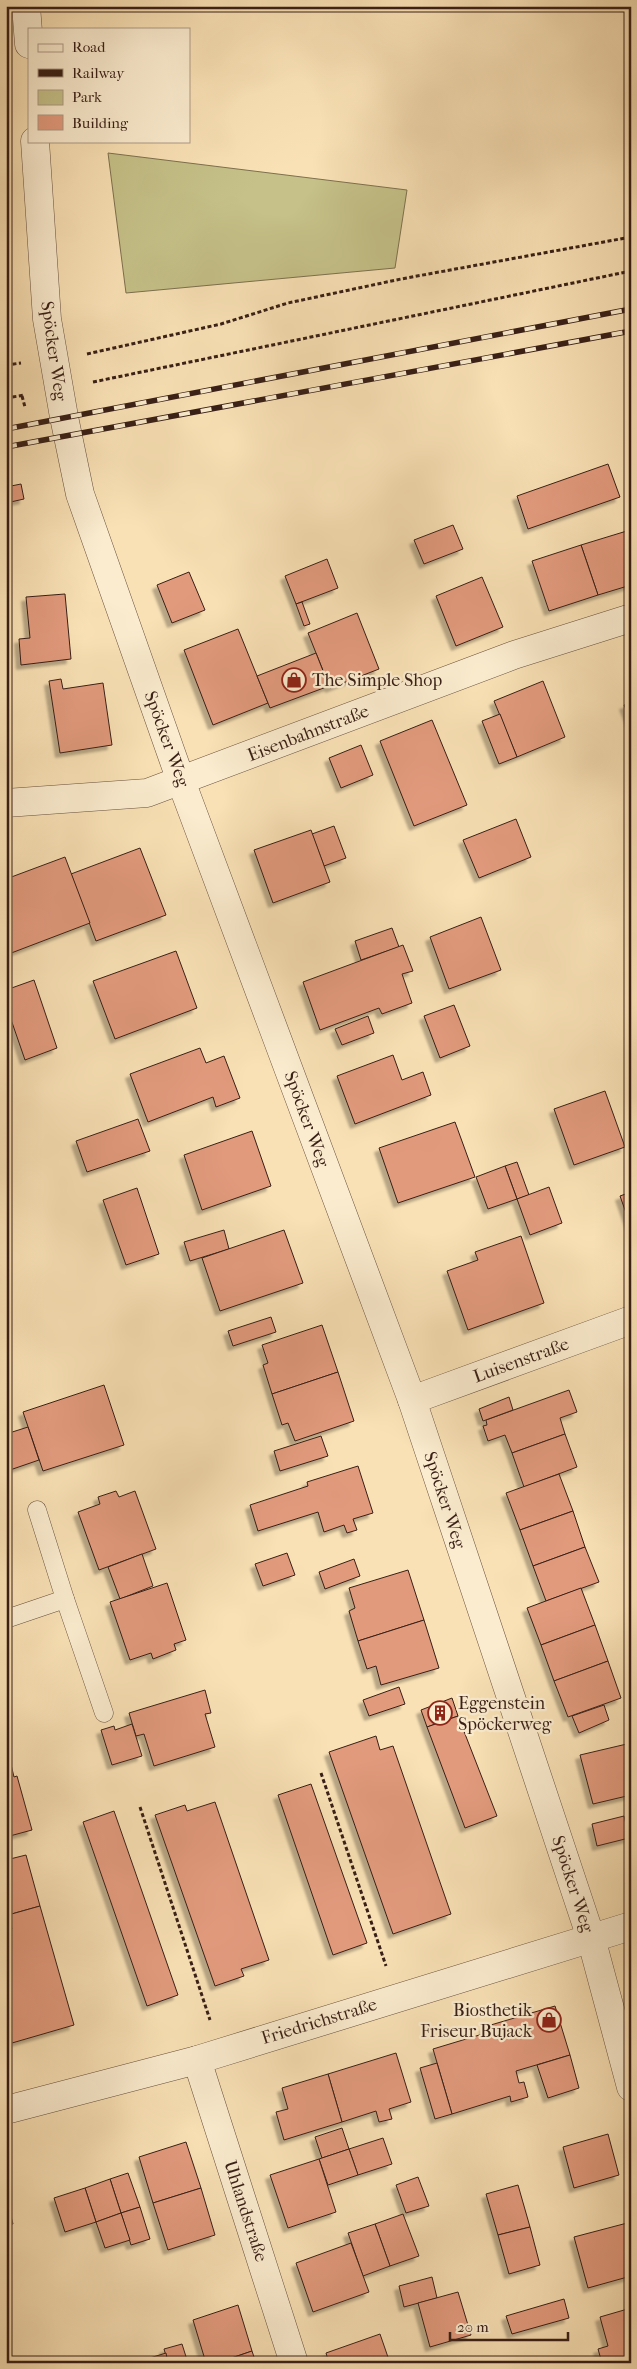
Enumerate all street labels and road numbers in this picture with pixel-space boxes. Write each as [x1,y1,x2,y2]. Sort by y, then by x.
street label: Spöcker Weg [36,300,71,403]
street label: Spöcker Weg [139,688,194,790]
street label: Eisenbahnstraße [245,701,372,766]
street label: Spöcker Weg [279,1068,334,1170]
street label: Luisenstraße [471,1333,572,1387]
street label: Spöcker Weg [419,1449,470,1552]
street label: Spöcker Weg [547,1833,598,1936]
street label: Friedrichstraße [259,1994,380,2049]
street label: Uhlandstraße [219,2158,272,2265]

